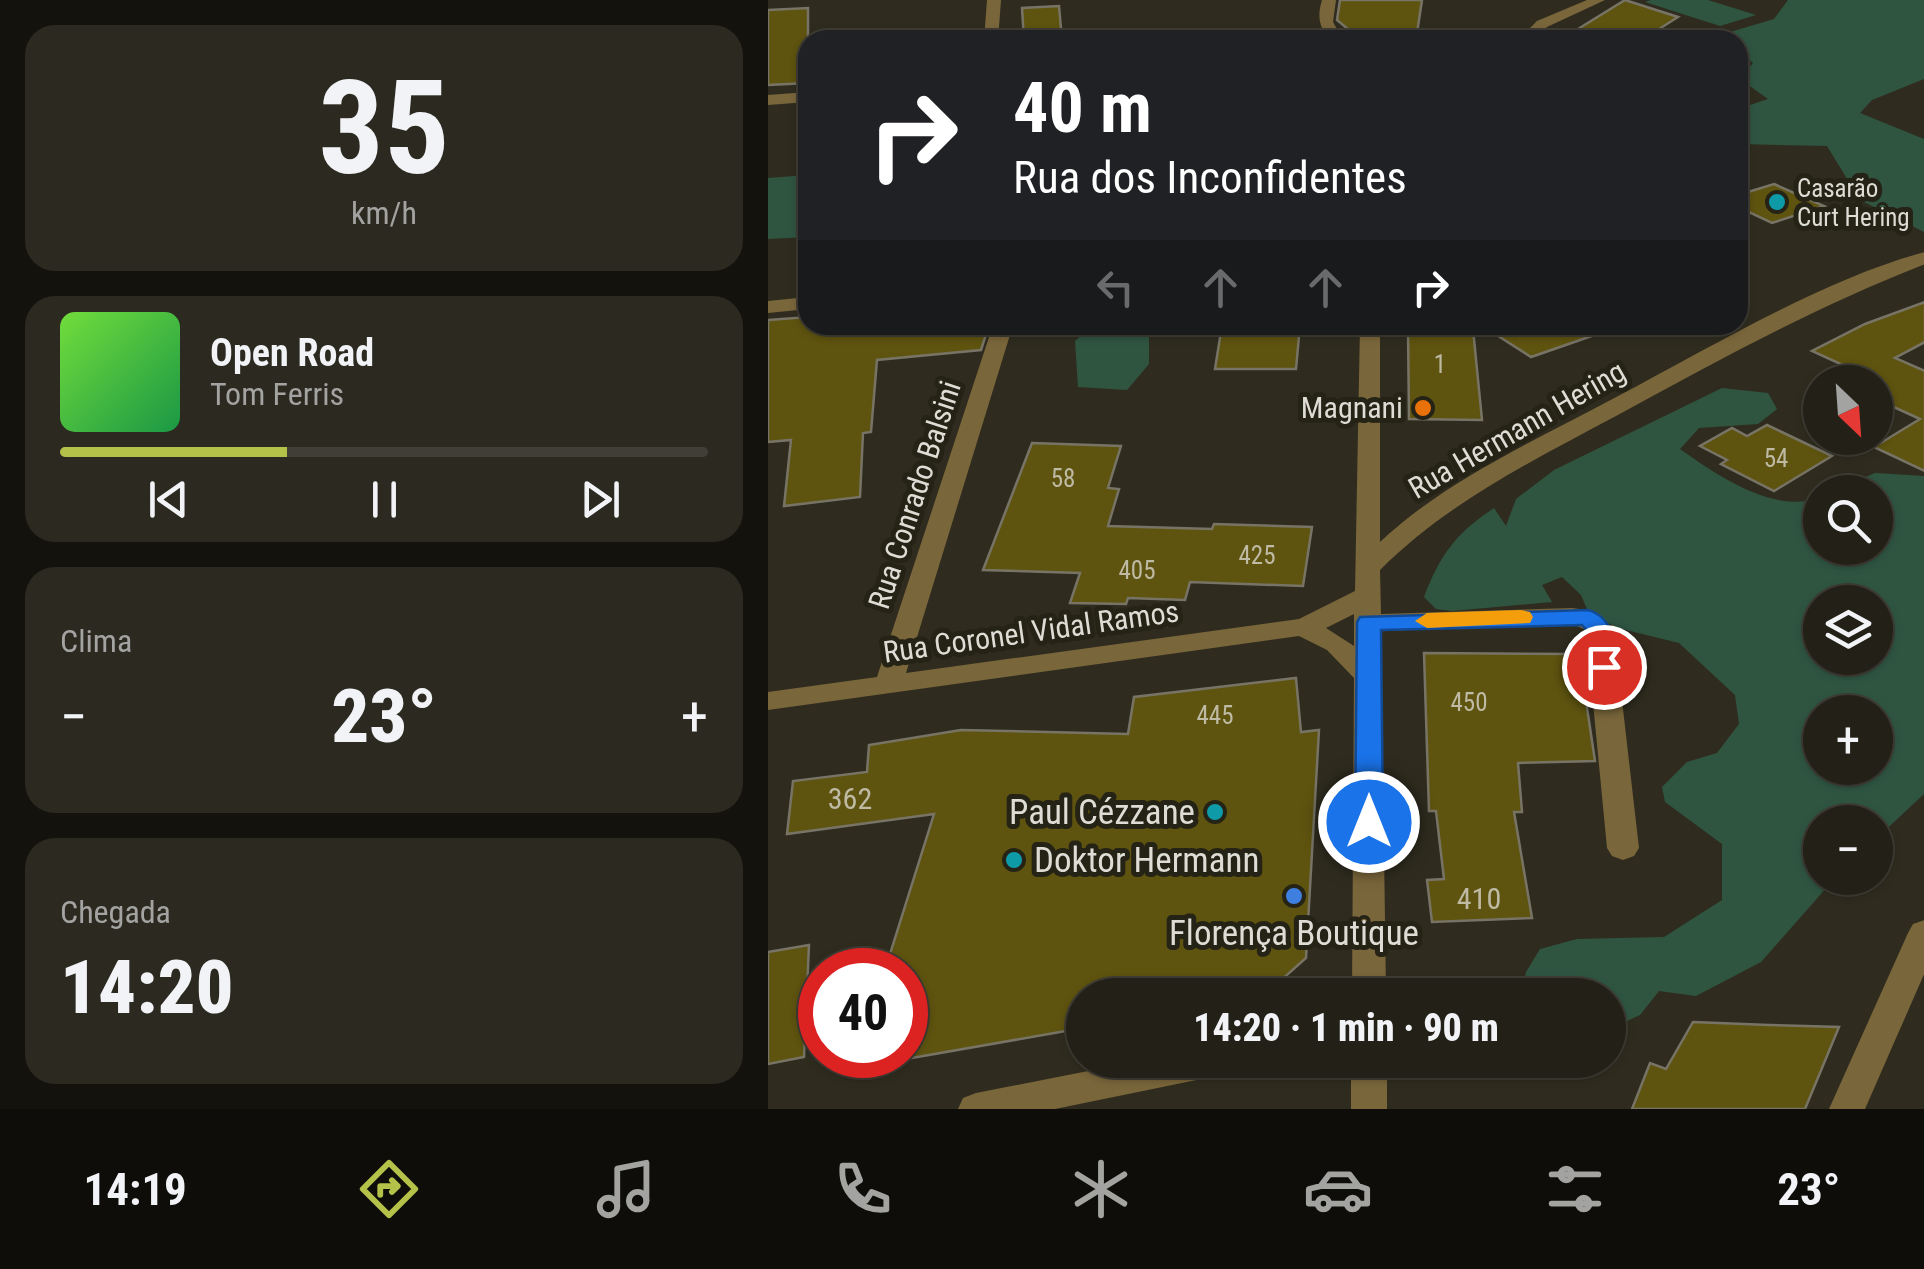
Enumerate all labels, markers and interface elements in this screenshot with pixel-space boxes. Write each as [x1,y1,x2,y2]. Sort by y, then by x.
text: 35 [318,52,450,205]
text: 40 m [1013,67,1152,149]
icon: right [848,70,978,200]
text: Rua dos Inconfidentes [1013,151,1407,204]
place label: Casarão Curt Hering [1797,174,1910,232]
marker: Casarão Curt Hering [1766,191,1788,213]
text: km/h [351,194,417,232]
icon: left [1088,260,1143,315]
icon: ahead [1193,260,1248,315]
icon: ahead [1298,260,1353,315]
icon: right [1403,260,1458,315]
text: Open Road [210,331,374,375]
house number: 1 [1434,350,1446,379]
street label: Rua Hermann Hering [1402,353,1631,506]
north arrow [1803,365,1893,455]
map controls [1803,365,1893,895]
text: Tom Ferris [210,375,344,413]
street label: Rua Conrado Balsini [861,376,968,613]
place label: Magnani [1301,390,1403,425]
marker: Magnani [1412,397,1434,419]
house number: 54 [1764,444,1788,473]
house number: 58 [1051,464,1075,493]
icon: previous [141,472,196,527]
icon: pause [357,472,412,527]
icon: next [573,472,628,527]
button: search [1803,475,1893,565]
house number: 425 [1238,541,1276,570]
house number: 405 [1118,556,1156,585]
button: layers [1803,585,1893,675]
street label: Rua Coronel Vidal Ramos [881,593,1181,670]
text: Clima [60,622,132,660]
pin [1562,625,1647,710]
icon: arrive [1577,640,1632,695]
text: 23° [331,672,437,760]
text: − [60,685,88,749]
text: + [681,685,708,749]
house number: 450 [1450,688,1488,717]
button: + [1803,695,1893,785]
house number: 445 [1196,701,1234,730]
position arrow [1317,770,1421,874]
house number: 362 [828,781,872,816]
place label: Paul Cézzane [1009,792,1195,833]
marker: Paul Cézzane [1204,801,1226,823]
button: − [1803,805,1893,895]
place label: Doktor Hermann [1034,840,1259,881]
marker: Doktor Hermann [1003,849,1025,871]
house number: 410 [1457,881,1501,916]
marker: Florença Boutique [1283,885,1305,907]
text: Chegada [60,893,171,931]
place label: Florença Boutique [1169,913,1419,954]
text: 14:20 [60,943,234,1031]
speed limit sign: 40 [798,948,928,1078]
text: 14:20 · 1 min · 90 m [1193,1006,1499,1050]
icon: directions [354,1154,424,1224]
icon: music [591,1154,661,1224]
icon: phone [828,1154,898,1224]
icon: climate [1066,1154,1136,1224]
icon: car [1303,1154,1373,1224]
icon: filters [1540,1154,1610,1224]
text: 14:19 [84,1163,187,1216]
text: 23° [1777,1163,1840,1216]

